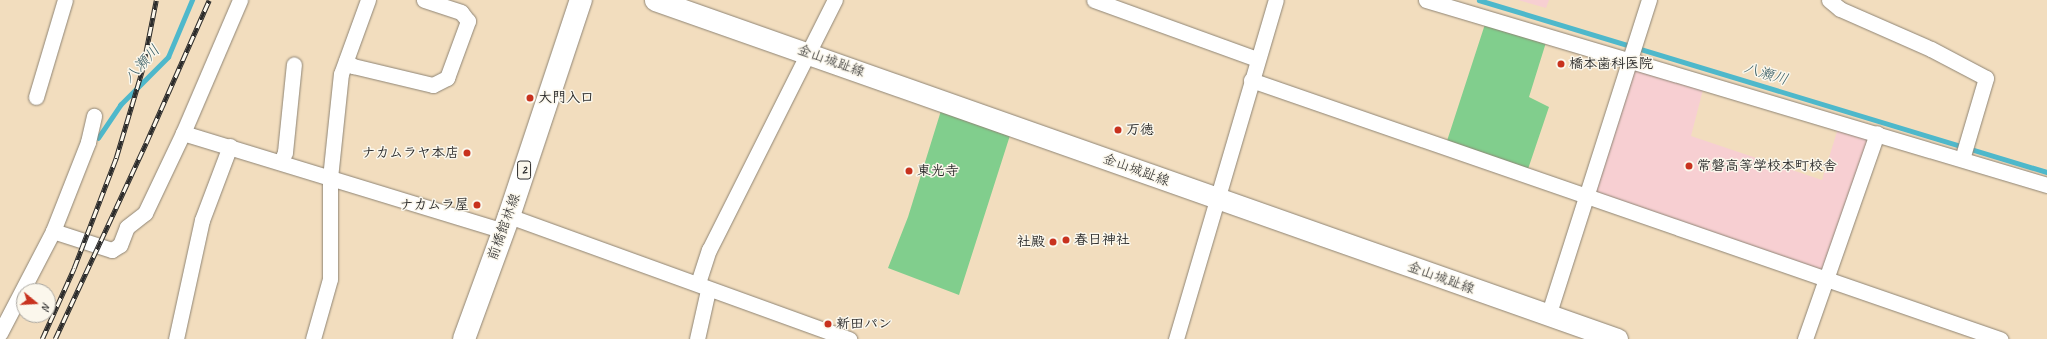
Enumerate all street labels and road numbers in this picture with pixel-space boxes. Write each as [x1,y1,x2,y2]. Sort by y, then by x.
street label: 金山城趾線 [795,41,867,81]
street label: 金山城趾線 [1100,150,1172,190]
road number: 2 [517,159,531,181]
street label: 前橋館林線 [484,191,524,263]
street label: 金山城趾線 [1405,258,1477,298]

